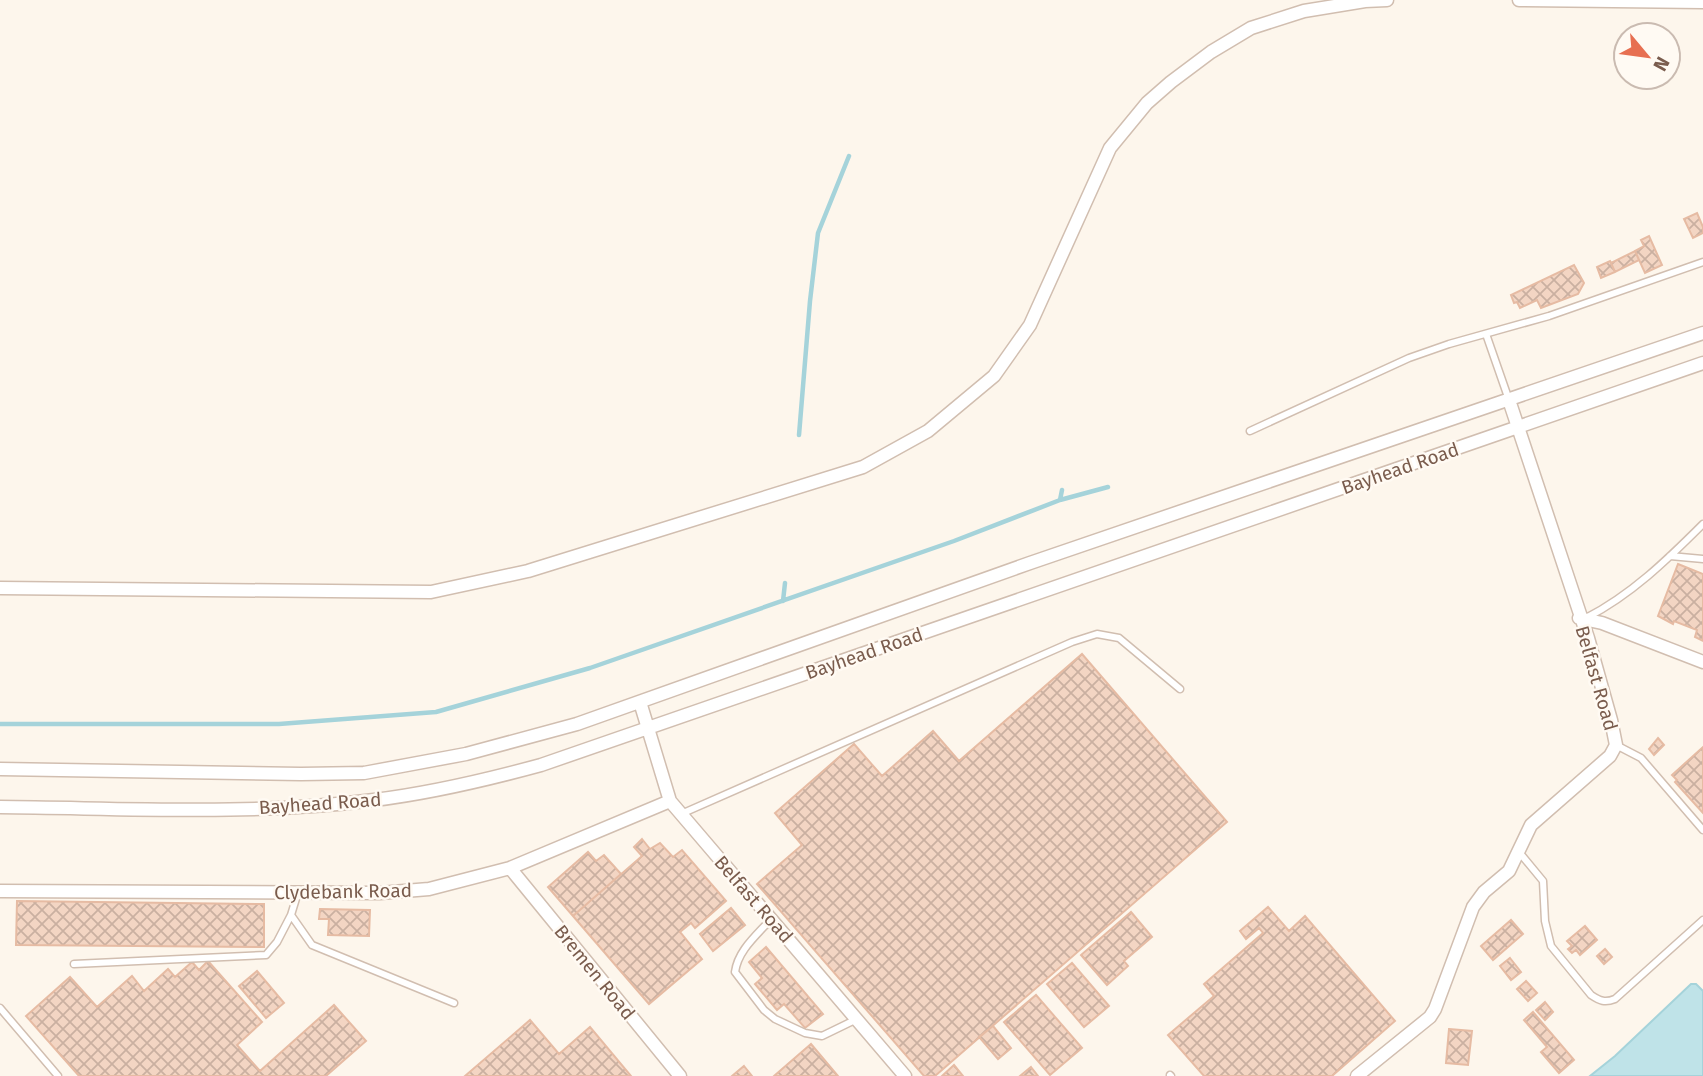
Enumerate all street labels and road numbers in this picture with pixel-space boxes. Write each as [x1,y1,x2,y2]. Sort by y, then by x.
street label: Bayhead Road [1338,438,1462,499]
street label: Bayhead Road [802,623,926,684]
street label: Belfast Road [1571,623,1622,733]
street label: Bayhead Road [258,788,382,819]
street label: Belfast Road [709,851,798,948]
street label: Clydebank Road [274,879,412,904]
street label: Bremen Road [549,920,640,1024]

